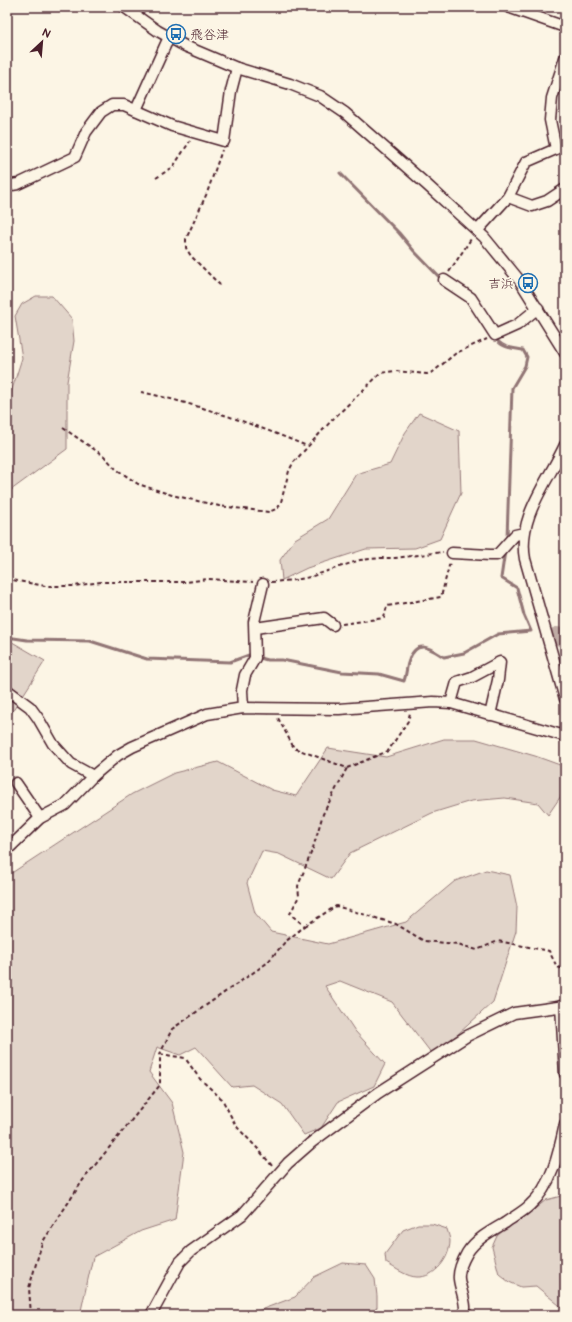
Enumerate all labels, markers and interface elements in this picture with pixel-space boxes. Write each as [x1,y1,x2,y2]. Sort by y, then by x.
north arrow [22,22,62,62]
bus stop icon: 飛谷津 [165,23,187,45]
text: N [40,26,53,41]
place label: 飛谷津 [190,27,229,43]
bus stop icon: 吉浜 [517,272,539,294]
place label: 吉浜 [488,276,514,292]

